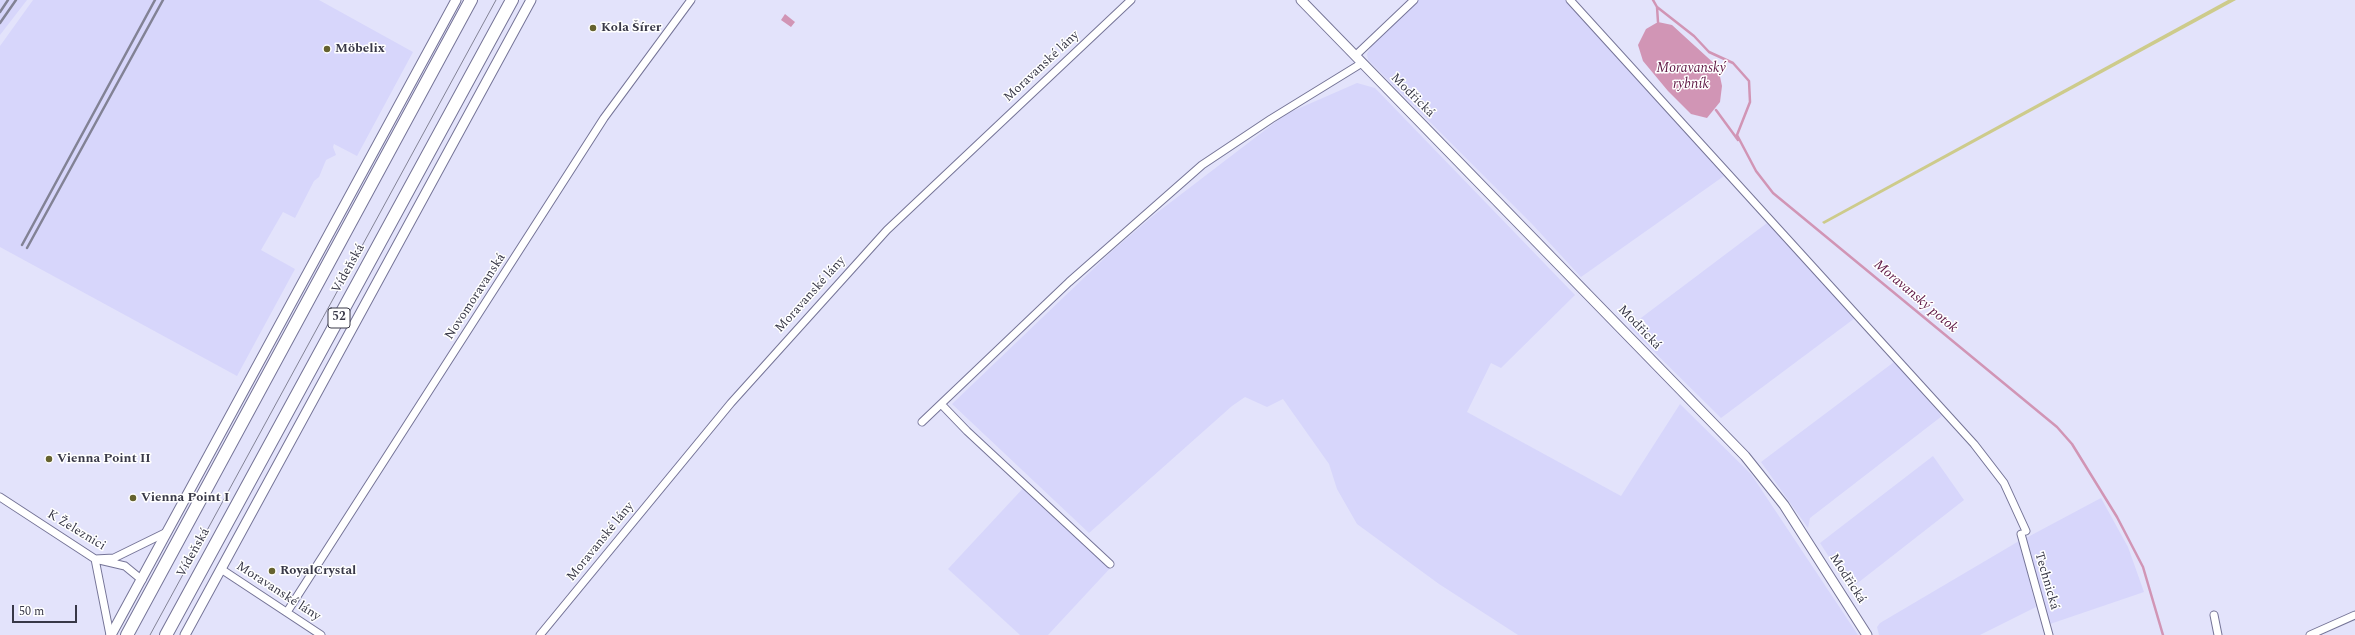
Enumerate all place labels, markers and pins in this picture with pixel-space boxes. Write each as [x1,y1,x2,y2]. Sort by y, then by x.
place label: Kola Šírer [601,20,661,36]
marker: Kola Šírer [588,23,598,33]
place label: Möbelix [335,41,385,57]
marker: Möbelix [322,44,332,54]
place label: Vienna Point II [57,451,151,467]
marker: Vienna Point II [44,454,54,464]
place label: Vienna Point I [141,490,229,506]
marker: Vienna Point I [128,493,138,503]
place label: RoyalCrystal [280,563,356,579]
marker: RoyalCrystal [267,566,277,576]

